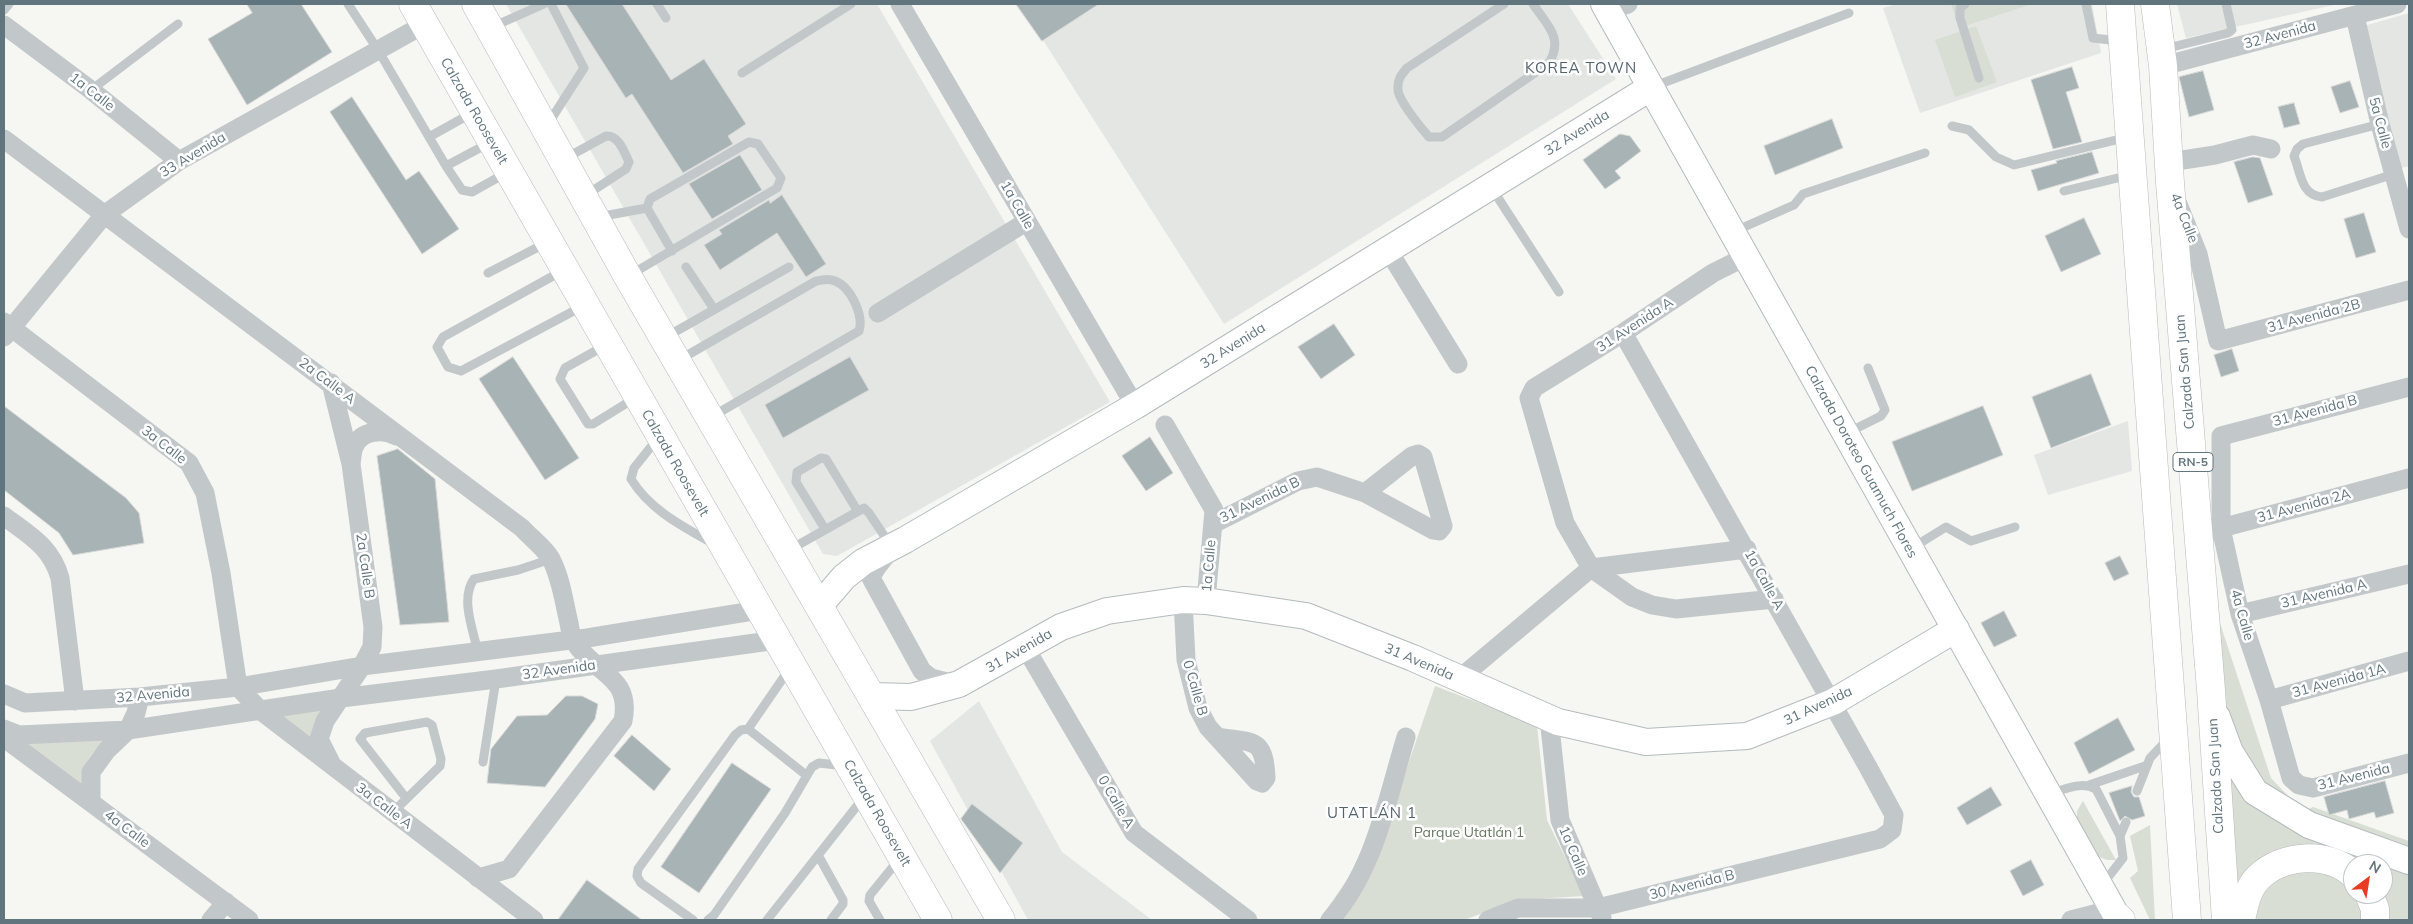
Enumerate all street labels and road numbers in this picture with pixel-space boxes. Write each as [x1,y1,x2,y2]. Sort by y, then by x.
street label: 32 Avenida [2242,17,2318,53]
street label: Calzada Roosevelt [437,55,511,167]
street label: 1a Calle [66,69,118,115]
street label: 5a Calle [2365,95,2395,151]
street label: 32 Avenida [1541,106,1613,160]
street label: 33 Avenida [157,129,229,181]
street label: 1a Calle [997,178,1037,232]
street label: 4a Calle [2166,191,2202,245]
street label: 31 Avenida A [1594,294,1676,356]
street label: 31 Avenida 2B [2266,296,2362,336]
street label: Calzada San Juan [2172,314,2198,430]
street label: 32 Avenida [1197,319,1269,373]
street label: 2a Calle A [295,354,359,408]
street label: Calzada Doroteo Guamuch Flores [1801,363,1921,561]
street label: 31 Avenida B [2271,392,2359,430]
street label: Calzada Roosevelt [638,407,712,519]
street label: 3a Calle [138,422,190,468]
road number: RN-5 [2173,452,2213,472]
street label: 31 Avenida B [1217,473,1303,527]
street label: 31 Avenida 2A [2255,485,2353,527]
street label: 2a Calle B [352,532,378,600]
street label: 1a Calle [1198,539,1220,593]
street label: 1a Calle A [1741,547,1787,613]
street label: 31 Avenida A [2279,576,2369,612]
street label: 4a Calle [2227,587,2257,643]
street label: 31 Avenida [983,625,1055,677]
street label: 31 Avenida [1382,640,1456,684]
street label: 32 Avenida [521,657,597,683]
street label: 0 Calle B [1179,658,1211,718]
street label: 31 Avenida 1A [2290,660,2388,702]
street label: 32 Avenida [116,683,190,707]
street label: 31 Avenida [1781,683,1855,729]
street label: Calzada San Juan [2205,718,2227,834]
street label: Calzada Roosevelt [840,757,914,869]
street label: 31 Avenida [2316,760,2392,794]
street label: 0 Calle A [1094,773,1138,831]
street label: 3a Calle A [352,779,416,833]
street label: 4a Calle [101,806,153,852]
street label: 1a Calle [1555,824,1591,878]
street label: 30 Avenida B [1648,866,1736,904]

